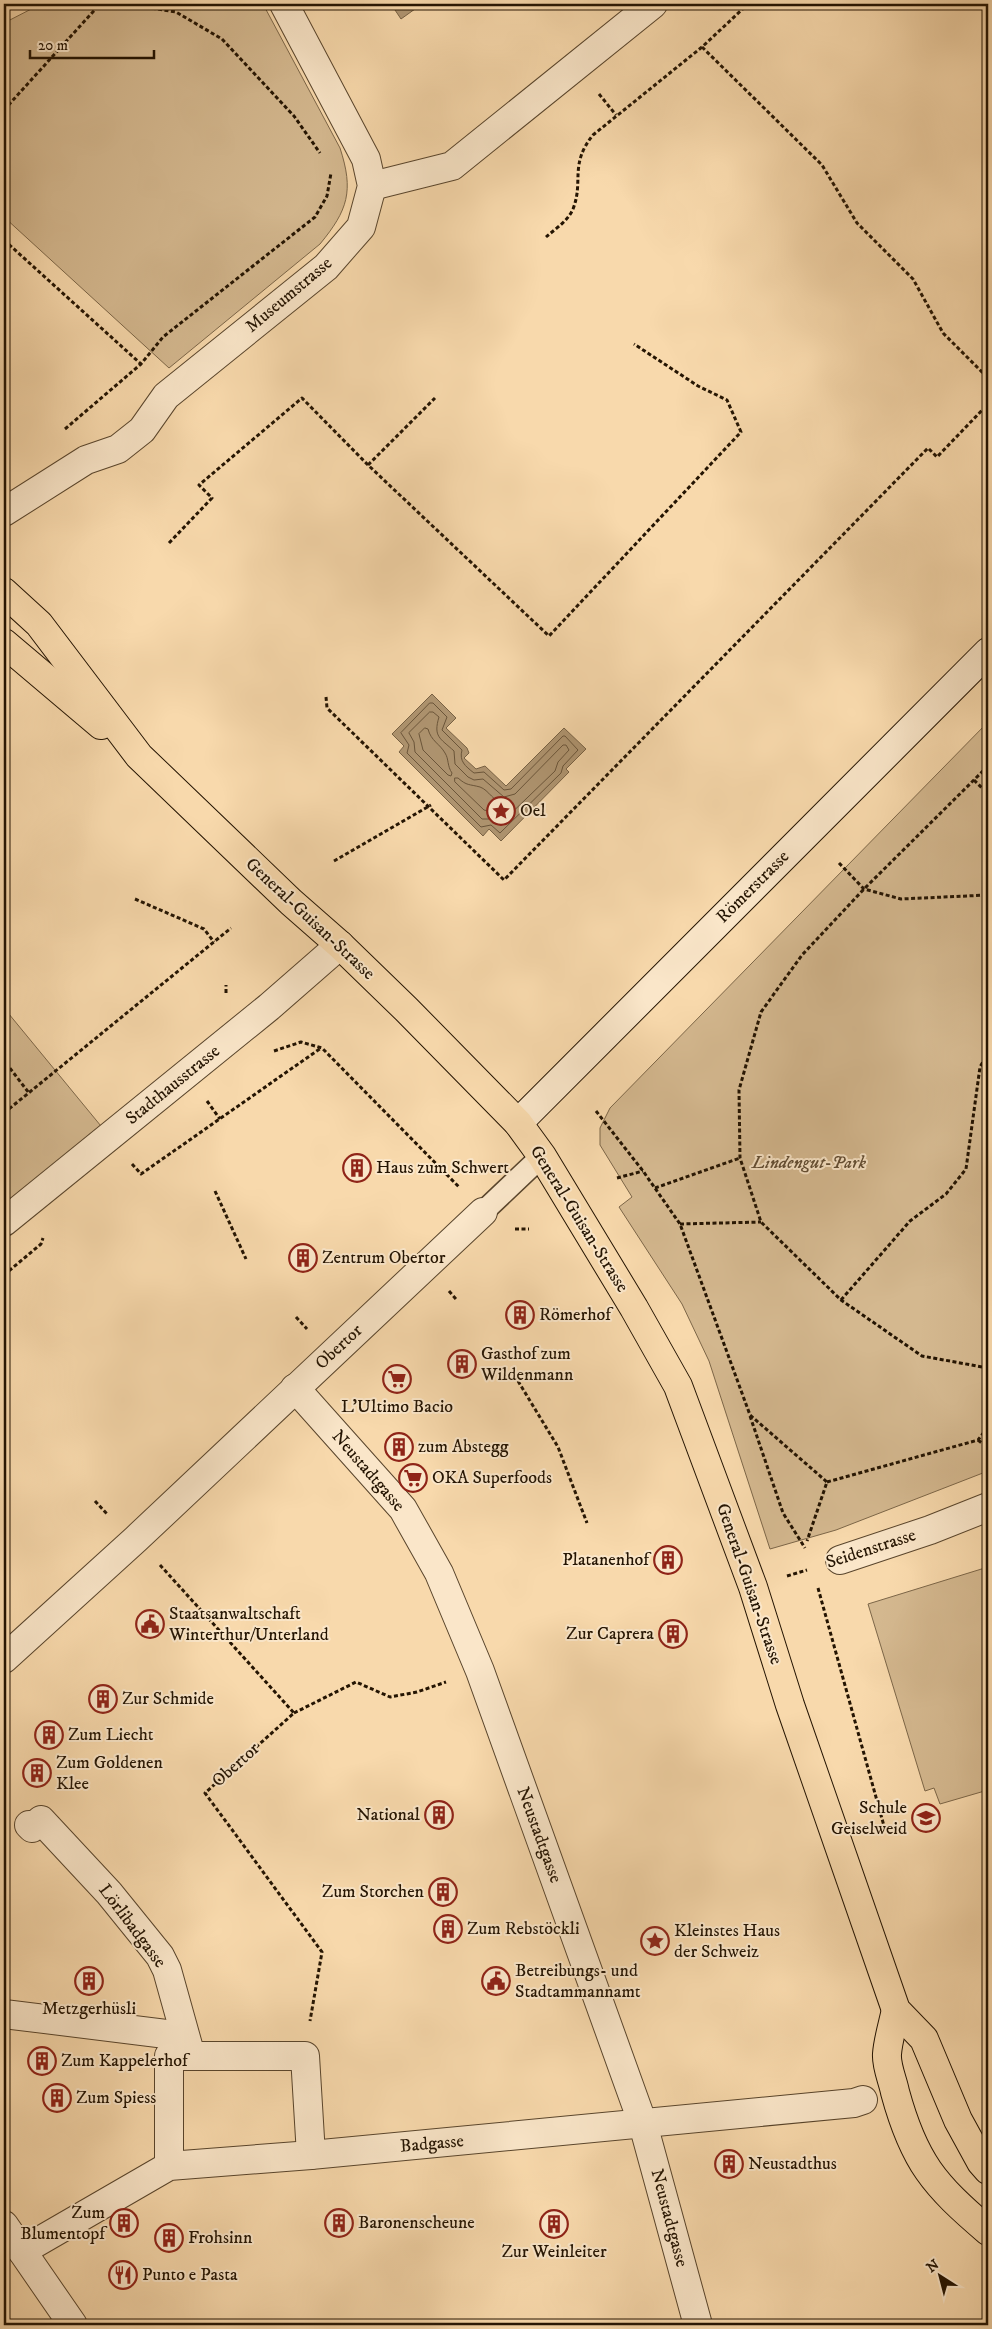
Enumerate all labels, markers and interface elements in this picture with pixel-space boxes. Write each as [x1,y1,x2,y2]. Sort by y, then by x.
scale bar [30,28,154,60]
text: 20 m [38,36,68,55]
street label: Museumstrasse [241,252,337,338]
place icon: Oel [486,796,516,826]
place label: Oel [520,800,546,822]
street label: Römerstrasse [712,846,794,928]
street label: General-Guisan-Strasse [241,853,379,985]
street label: Stadthausstrasse [121,1040,225,1130]
street label: General-Guisan-Strasse [525,1141,633,1297]
park label: Lindengut-Park [751,1152,866,1174]
building icon: Haus zum Schwert [342,1153,372,1183]
place label: Haus zum Schwert [376,1157,509,1179]
building icon: Zentrum Obertor [288,1243,318,1273]
place label: Zentrum Obertor [322,1247,446,1269]
building icon: Römerhof [505,1300,535,1330]
place label: Römerhof [539,1304,614,1326]
street label: Obertor [311,1319,367,1374]
place label: Gasthof zum Wildenmann [480,1343,574,1386]
building icon: Gasthof zum Wildenmann [447,1349,477,1379]
supermarket icon: L'Ultimo Bacio [382,1364,412,1394]
place label: L'Ultimo Bacio [341,1396,453,1418]
street label: Neustadtgasse [327,1426,409,1516]
building icon: zum Abstegg [384,1432,414,1462]
place label: zum Abstegg [418,1436,509,1458]
supermarket icon: OKA Superfoods [398,1463,428,1493]
place label: OKA Superfoods [432,1467,552,1489]
street label: General-Guisan-Strasse [711,1500,787,1668]
street label: Seidenstrasse [823,1524,919,1574]
building icon: Platanenhof [653,1545,683,1575]
place label: Platanenhof [562,1549,652,1571]
place label: Staatsanwaltschaft Winterthur/Unterland [168,1603,329,1646]
public building icon: Staatsanwaltschaft Winterthur/Unterland [135,1609,165,1639]
building icon: Zur Caprera [658,1619,688,1649]
place label: Zur Caprera [566,1623,654,1645]
building icon: Zur Schmide [88,1684,118,1714]
place label: Zur Schmide [122,1688,214,1710]
building icon: Zum Liecht [34,1720,64,1750]
place label: Zum Liecht [68,1724,154,1746]
street label: Obertor [208,1738,265,1792]
place label: Zum Goldenen Klee [56,1752,164,1795]
building icon: Zum Goldenen Klee [22,1758,52,1788]
street label: Neustadtgasse [511,1784,567,1886]
place label: Schule Geiselweid [831,1797,907,1840]
building icon: National [424,1800,454,1830]
school or university icon: Schule Geiselweid [911,1803,941,1833]
place label: National [356,1804,421,1826]
building icon: Zum Storchen [428,1877,458,1907]
street label: Lörlibadgasse [93,1880,171,1972]
place label: Zum Storchen [322,1881,425,1903]
building icon: Zum Rebstöckli [433,1914,463,1944]
place label: Zum Rebstöckli [467,1918,580,1940]
place label: Kleinstes Haus der Schweiz [674,1920,780,1963]
place icon: Kleinstes Haus der Schweiz [640,1926,670,1956]
place label: Betreibungs- und Stadtammannamt [515,1960,641,2003]
building icon: Metzgerhüsli [74,1966,104,1996]
public building icon: Betreibungs- und Stadtammannamt [481,1966,511,1996]
place label: Metzgerhüsli [42,1998,136,2020]
building icon: Zum Kappelerhof [27,2046,57,2076]
place label: Zum Kappelerhof [61,2050,191,2072]
building icon: Zum Spiess [42,2083,72,2113]
place label: Zum Spiess [76,2087,156,2109]
street label: Badgasse [399,2130,465,2158]
building icon: Neustadthus [714,2149,744,2179]
place label: Neustadthus [748,2153,837,2175]
street label: Neustadtgasse [645,2167,693,2269]
place label: Zum Blumentopf [20,2202,108,2245]
building icon: Zum Blumentopf [109,2208,139,2238]
building icon: Baronenscheune [324,2208,354,2238]
building icon: Zur Weinleiter [539,2209,569,2239]
place label: Baronenscheune [358,2212,475,2234]
building icon: Frohsinn [154,2223,184,2253]
place label: Frohsinn [188,2227,253,2249]
place label: Zur Weinleiter [501,2241,607,2263]
north arrow [914,2252,964,2302]
text: N [923,2255,943,2277]
restaurant icon: Punto e Pasta [108,2260,138,2290]
place label: Punto e Pasta [142,2264,238,2286]

